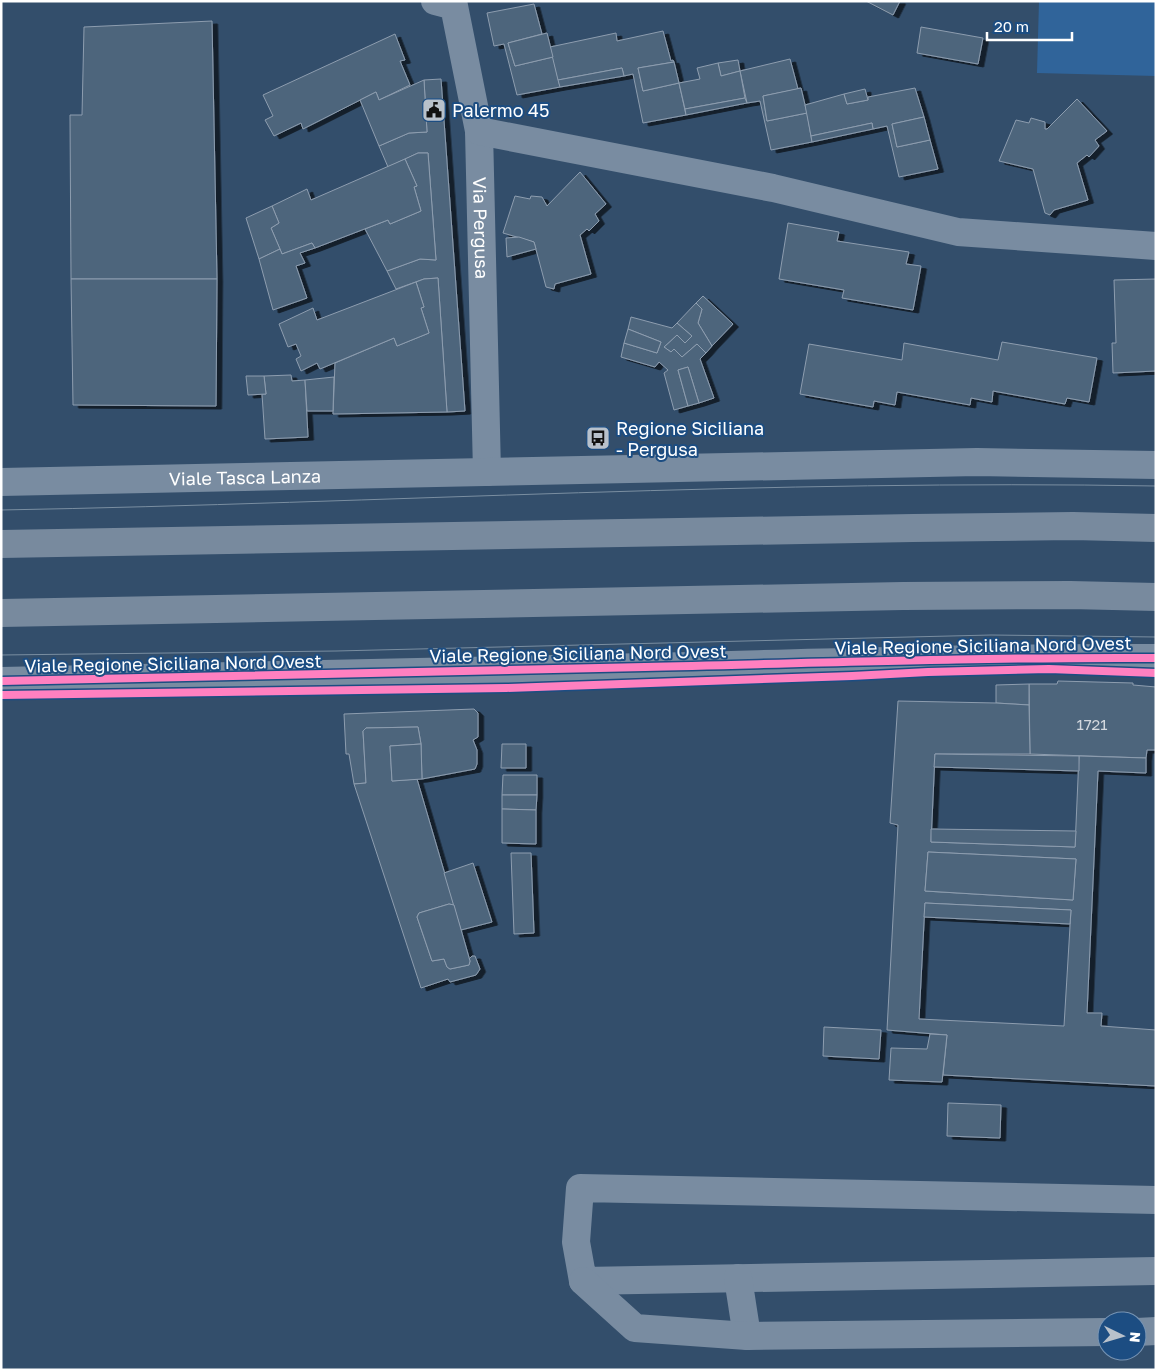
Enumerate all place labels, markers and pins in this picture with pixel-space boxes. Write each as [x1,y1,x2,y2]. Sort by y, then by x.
public building icon: Palermo 45 [421,97,447,123]
place label: Palermo 45 [452,99,549,121]
place label: Regione Siciliana - Pergusa [616,417,764,460]
bus stop icon: Regione Siciliana - Pergusa [585,425,611,451]

